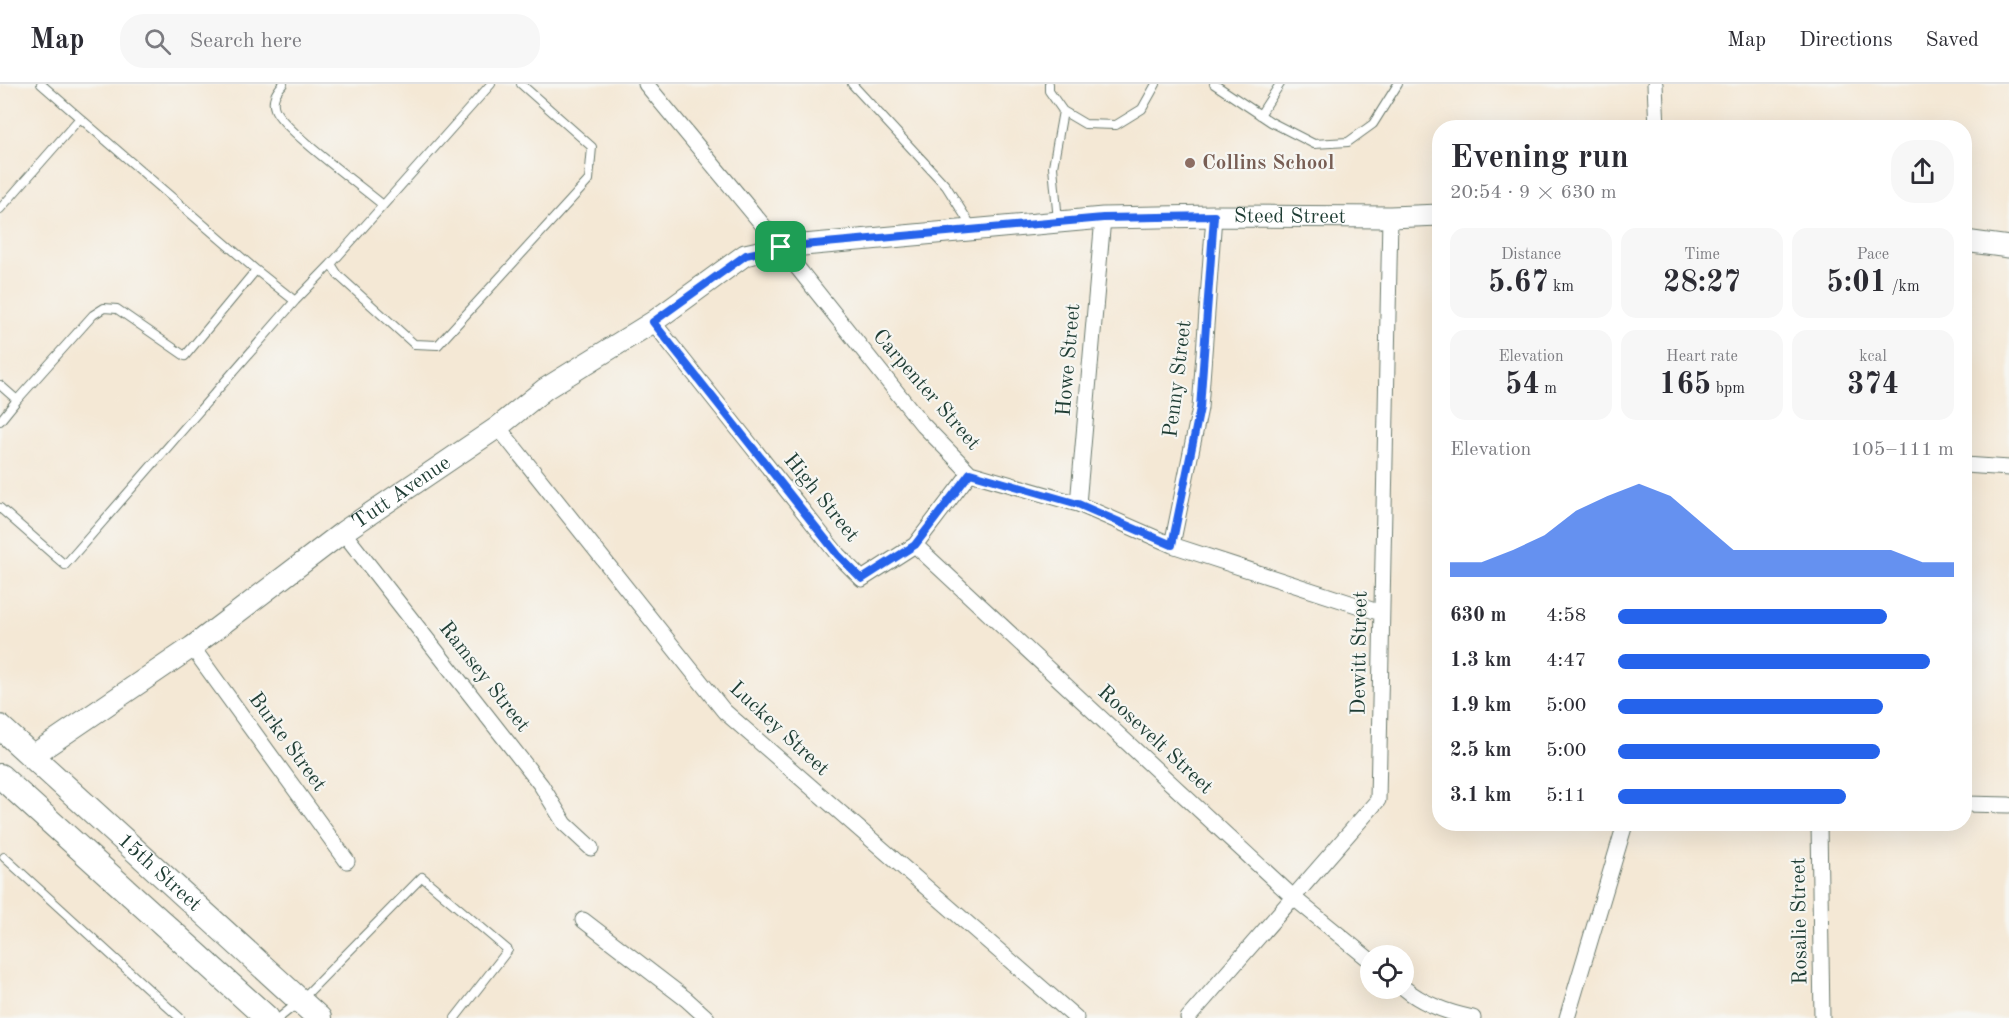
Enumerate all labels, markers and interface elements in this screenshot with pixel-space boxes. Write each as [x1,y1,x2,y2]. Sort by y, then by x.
search box [120,14,540,68]
icon: search [141,25,174,58]
text: Map [30,27,84,55]
text: Search here [189,30,302,52]
text: Map [1727,30,1766,51]
text: Directions [1799,30,1893,51]
text: Saved [1926,30,1979,51]
button: share [1891,140,1954,203]
text: Evening run [1450,142,1629,175]
place label: Collins School [1202,153,1334,174]
marker: Collins School [1183,156,1197,170]
text: 20:54 · 9 × 630 m [1450,183,1617,203]
street label: Steed Street [1234,206,1346,227]
pin [755,221,806,272]
icon: arrive [764,230,797,263]
text: Distance [1501,247,1561,263]
text: Time [1684,247,1720,263]
text: Pace [1857,247,1889,263]
text: 5.67 [1488,268,1549,298]
text: 28:27 [1663,268,1741,298]
text: 5:01 [1826,268,1887,298]
text: km [1549,279,1574,295]
text: /km [1887,279,1920,295]
street label: Howe Street [1054,303,1084,417]
street label: Penny Street [1160,319,1196,439]
street label: Carpenter Street [868,326,984,454]
text: Elevation [1498,349,1564,365]
text: Heart rate [1666,349,1738,365]
text: kcal [1859,349,1887,365]
text: 54 [1505,370,1540,400]
text: 165 [1659,370,1711,400]
text: 374 [1847,370,1899,400]
text: m [1540,381,1557,397]
text: bpm [1711,381,1745,397]
text: Elevation [1450,440,1531,460]
text: 105–111 m [1851,440,1954,460]
street label: High Street [779,450,863,546]
street label: Tutt Avenue [349,452,454,533]
street label: Dewitt Street [1348,591,1372,715]
text: 630 m [1450,606,1506,626]
text: 4:58 [1546,606,1586,626]
street label: Ramsey Street [435,618,533,736]
text: 1.3 km [1450,651,1512,671]
text: 4:47 [1546,651,1586,671]
street label: Luckey Street [725,678,833,780]
street label: Roosevelt Street [1093,682,1217,798]
street label: Burke Street [244,689,330,795]
text: 1.9 km [1450,696,1512,716]
text: 5:00 [1546,696,1586,716]
text: 2.5 km [1450,741,1512,761]
text: 5:00 [1546,741,1586,761]
text: 3.1 km [1450,786,1512,806]
text: 5:11 [1546,786,1586,806]
street label: 15th Street [114,830,205,916]
street label: Rosalie Street [1788,857,1812,985]
map controls [1360,945,1414,999]
button: locate [1360,945,1414,999]

